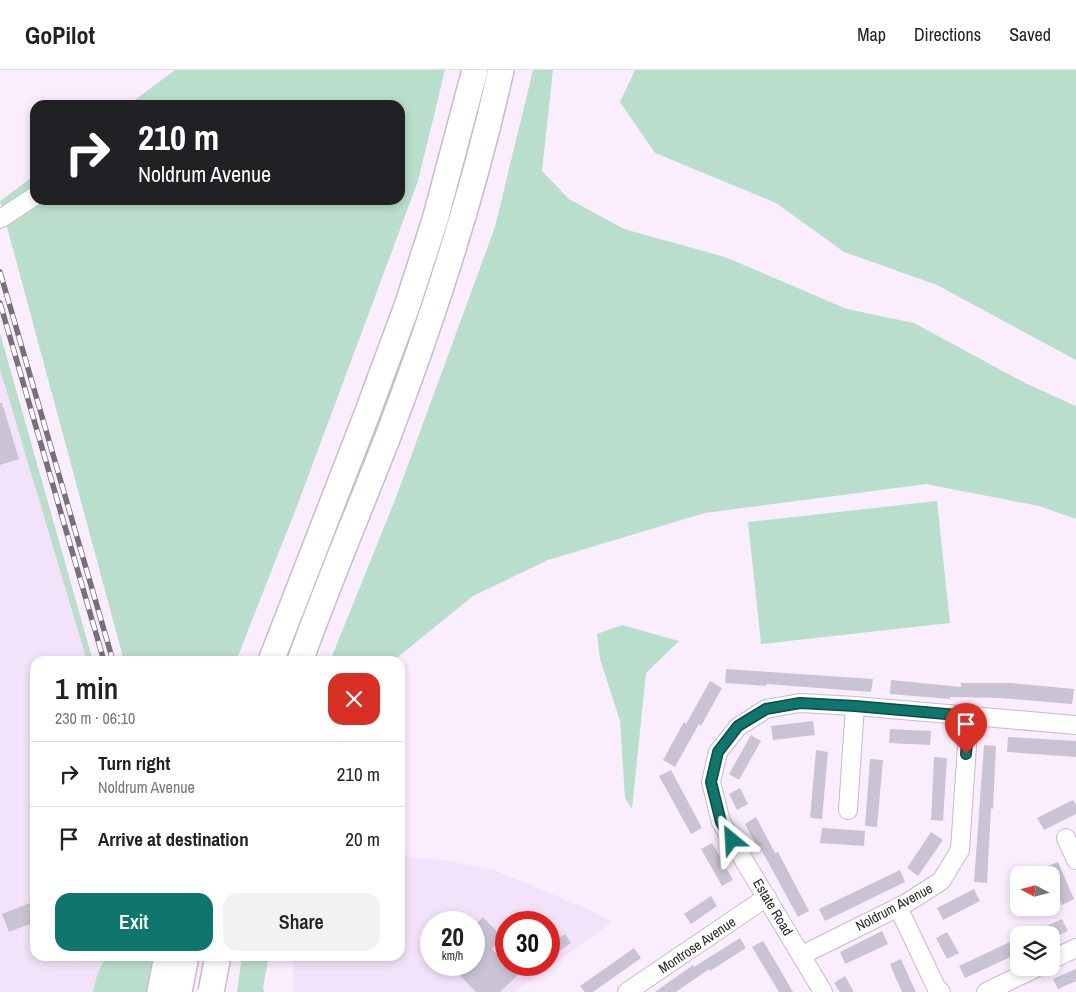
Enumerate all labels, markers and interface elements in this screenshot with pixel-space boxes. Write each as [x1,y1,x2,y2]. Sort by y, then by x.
text: GoPilot [25,19,95,51]
text: Map [857,22,886,47]
text: Directions [914,22,981,47]
text: Saved [1009,22,1051,47]
text: 210 m [138,114,219,161]
icon: right [55,120,120,185]
text: Noldrum Avenue [138,159,271,189]
text: 1 min [55,668,118,708]
button: close [328,673,380,725]
pin [945,703,987,754]
text: 230 m · 06:10 [55,707,135,729]
icon: arrive [952,710,980,738]
text: Turn right [98,750,170,776]
icon: right [55,760,83,788]
text: 210 m [337,761,380,787]
text: Noldrum Avenue [98,776,195,798]
position arrow [705,813,757,865]
icon: arrive [55,825,83,853]
text: Arrive at destination [98,826,249,852]
text: 20 m [345,826,380,852]
north arrow [1010,866,1060,916]
map controls [1010,866,1060,976]
street label: Estate Road [749,875,797,939]
street label: Noldrum Avenue [852,879,936,935]
button: Exit [55,893,213,951]
button: Share [223,893,380,951]
speed limit sign: 30 [495,911,560,976]
street label: Montrose Avenue [655,913,739,977]
text: 20 [441,920,464,954]
button: layers [1010,926,1060,976]
text: km/h [442,948,463,964]

